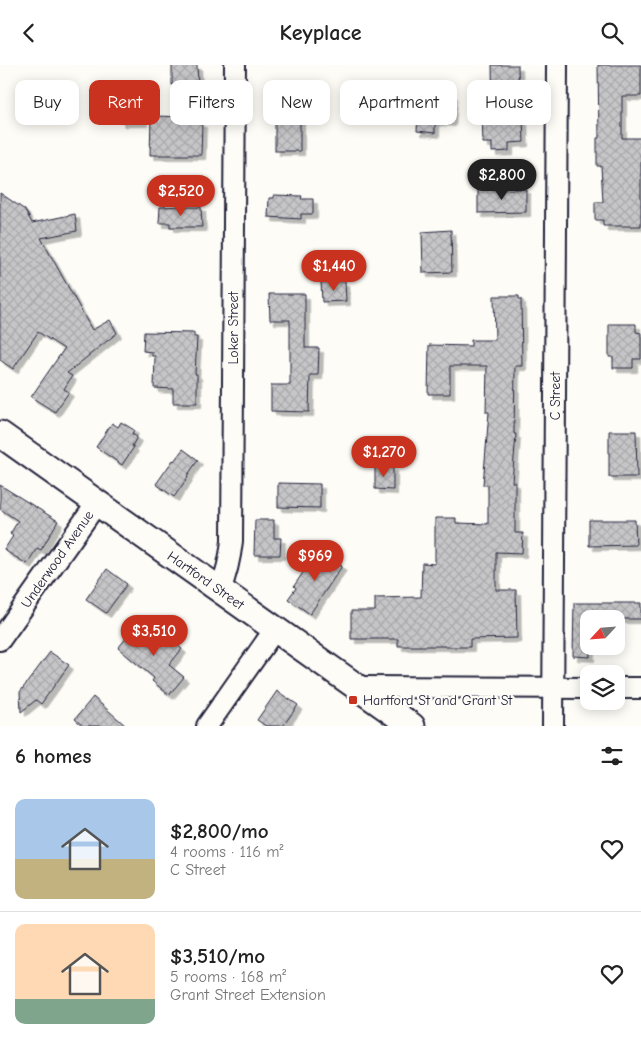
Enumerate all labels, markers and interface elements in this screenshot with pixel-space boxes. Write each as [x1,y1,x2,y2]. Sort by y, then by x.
icon: back [15,19,43,47]
icon: search [598,19,626,47]
text: Keyplace [279,20,362,46]
chip: Buy [15,80,79,125]
chip: Rent [89,80,160,125]
chip: Filters [170,80,253,125]
chip: New [263,80,330,125]
chip: Apartment [340,80,457,125]
chip: House [467,80,551,125]
pin: $2,800 [461,159,543,201]
text: $2,800 [478,166,526,184]
pin: $2,520 [140,175,222,217]
text: $2,520 [158,182,204,200]
pin: $1,440 [293,249,375,292]
text: $1,440 [312,257,356,275]
street label: Loker Street [225,291,242,364]
street label: C Street [547,371,564,420]
pin: $1,270 [343,435,425,478]
text: $1,270 [362,443,406,461]
street label: Underwood Avenue [17,507,97,611]
pin: $969 [285,539,345,582]
text: $969 [298,547,332,565]
street label: Hartford Street [164,548,248,614]
north arrow [580,610,625,655]
map controls [580,610,625,710]
pin: $3,510 [113,615,195,657]
text: $3,510 [132,622,176,640]
button: layers [580,665,625,710]
place label: Hartford St and Grant St [363,692,513,709]
marker: Hartford St and Grant St [347,694,359,706]
icon: filters [598,742,626,770]
text: 6 homes [15,744,91,768]
icon: home [55,819,115,879]
text: $2,800/mo [170,819,269,843]
icon: heart [598,835,626,863]
text: 4 rooms · 116 m² [170,843,283,861]
text: C Street [170,861,225,879]
icon: home [55,944,115,1004]
text: $3,510/mo [170,944,265,968]
icon: heart [598,960,626,988]
text: 5 rooms · 168 m² [170,968,286,986]
text: Grant Street Extension [170,986,326,1004]

